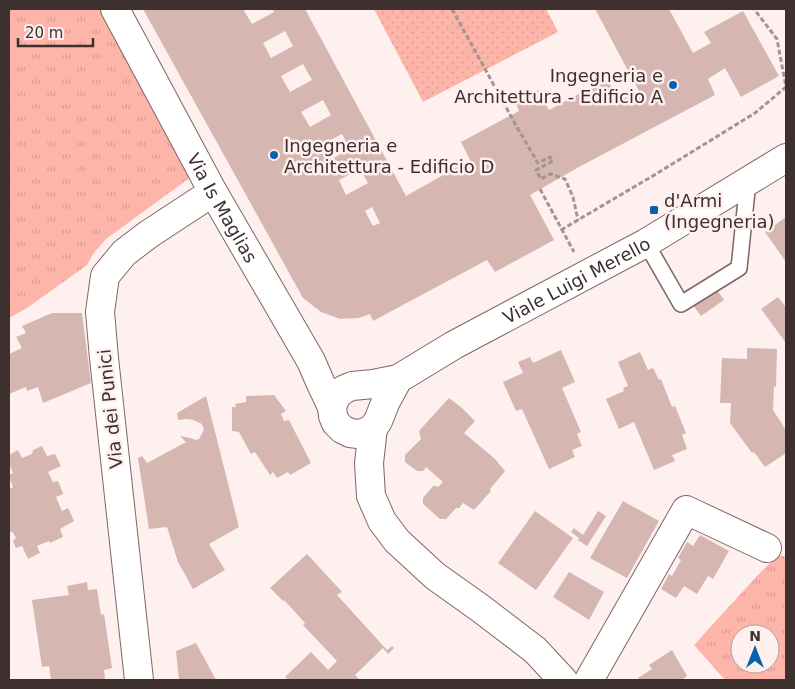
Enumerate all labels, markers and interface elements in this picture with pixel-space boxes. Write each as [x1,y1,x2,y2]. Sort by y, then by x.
scale bar [18,15,92,47]
text: 20 m [25,24,63,42]
place label: Ingegneria e Architettura - Edificio A [454,65,664,107]
marker: Ingegneria e Architettura - Edificio A [667,79,679,91]
place label: Ingegneria e Architettura - Edificio D [284,135,494,177]
street label: Via Is Maglias [183,149,262,266]
marker: Ingegneria e Architettura - Edificio D [268,149,280,161]
place label: d'Armi (Ingegneria) [664,190,775,232]
marker: d'Armi (Ingegneria) [648,204,660,216]
street label: Viale Luigi Merello [499,232,654,328]
street label: Via dei Punici [93,348,127,470]
north arrow [730,624,780,674]
text: N [749,628,761,644]

